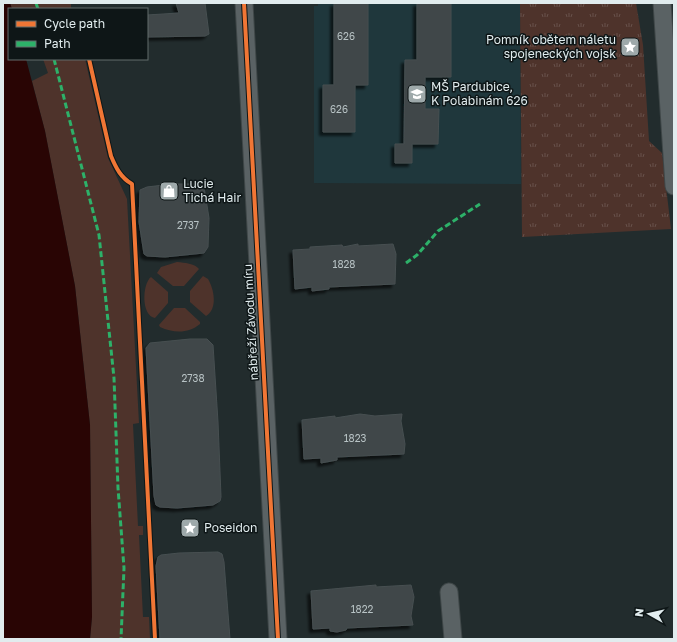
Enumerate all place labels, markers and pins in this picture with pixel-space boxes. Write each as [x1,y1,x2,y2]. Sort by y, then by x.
place label: Pomník obětem náletu spojeneckých vojsk [486,32,616,61]
place icon: Pomník obětem náletu spojeneckých vojsk [619,36,641,58]
place label: MŠ Pardubice, K Polabinám 626 [431,79,528,108]
school or university icon: MŠ Pardubice, K Polabinám 626 [406,83,428,105]
place label: Lucie Tichá Hair [183,176,241,205]
shop icon: Lucie Tichá Hair [158,180,180,202]
place icon: Poseidon [179,517,201,539]
place label: Poseidon [204,520,257,535]

